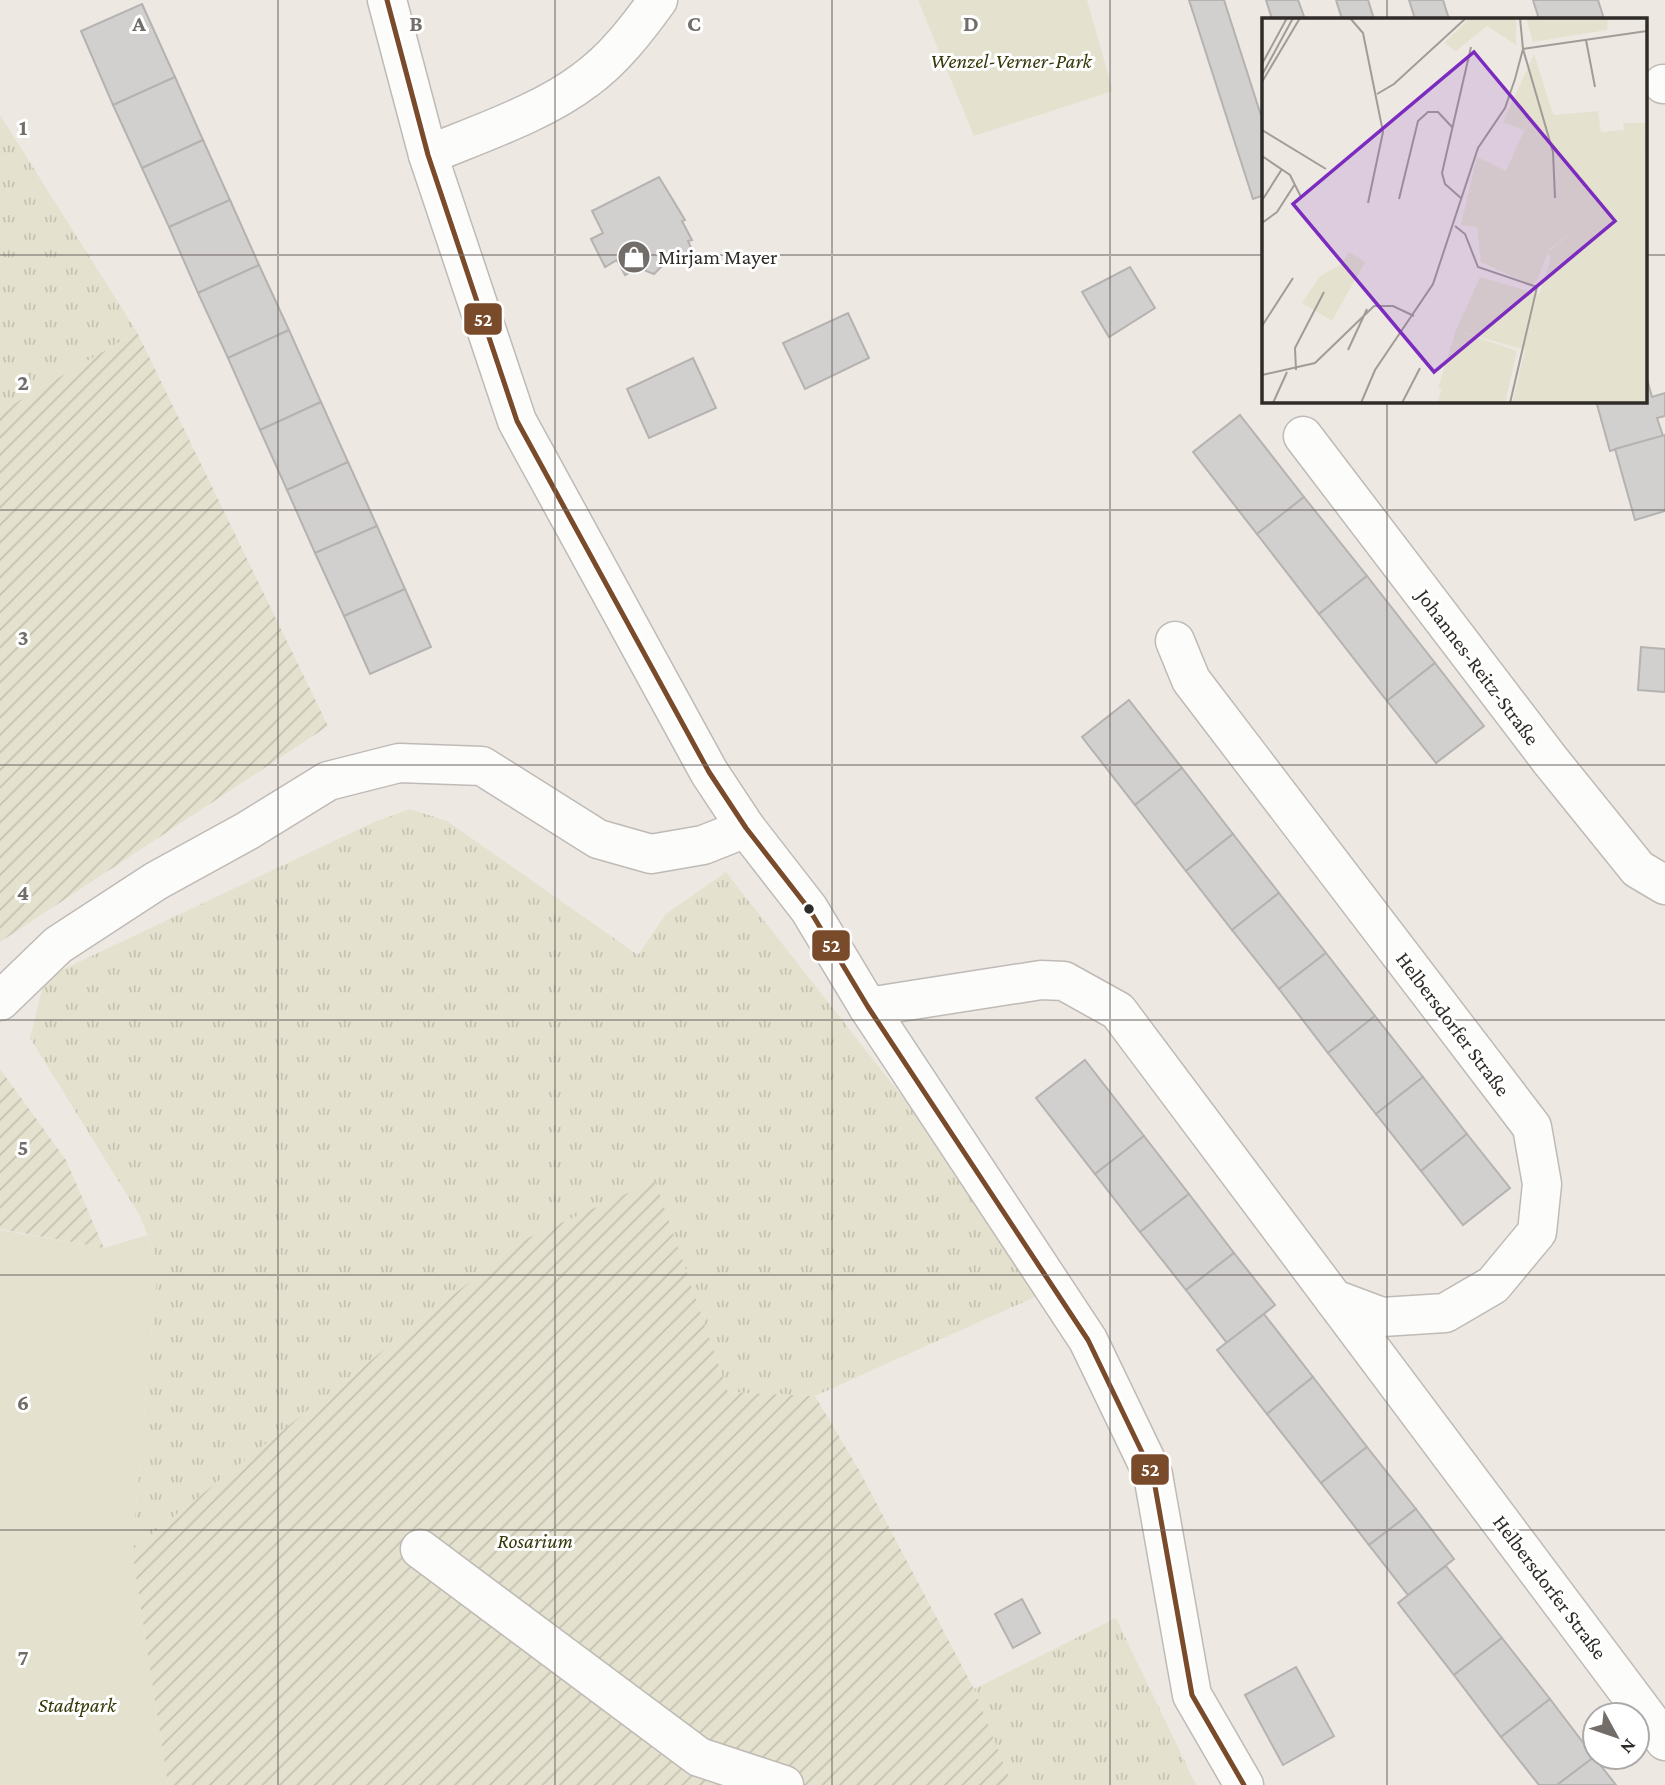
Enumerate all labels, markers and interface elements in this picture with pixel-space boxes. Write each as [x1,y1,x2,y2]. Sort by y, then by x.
text: A [131,10,146,36]
text: B [409,10,423,36]
text: C [687,10,701,36]
text: D [963,10,979,36]
inset map [1262,18,1648,402]
park label: Wenzel-Verner-Park [930,49,1093,73]
text: 1 [19,114,28,140]
shop icon: Mirjam Mayer [615,238,653,276]
place label: Mirjam Mayer [658,245,778,269]
line badge: 52 [463,302,503,336]
text: 52 [474,309,493,330]
text: 2 [17,369,29,395]
street label: Johannes-Reitz-Straße [1410,583,1545,750]
text: 3 [17,624,29,650]
text: 4 [17,879,29,905]
unlabelled marker [802,902,816,916]
line badge: 52 [811,929,851,962]
text: 52 [822,935,841,956]
street label: Helbersdorfer Straße [1391,947,1515,1101]
text: 5 [17,1134,29,1160]
text: 6 [17,1389,29,1415]
line badge: 52 [1130,1453,1170,1486]
text: 52 [1141,1459,1160,1480]
street label: Helbersdorfer Straße [1488,1510,1612,1664]
park label: Rosarium [497,1529,573,1553]
text: 7 [17,1644,29,1670]
park label: Stadtpark [38,1693,117,1717]
north arrow [1581,1701,1651,1771]
text: N [1616,1735,1641,1758]

